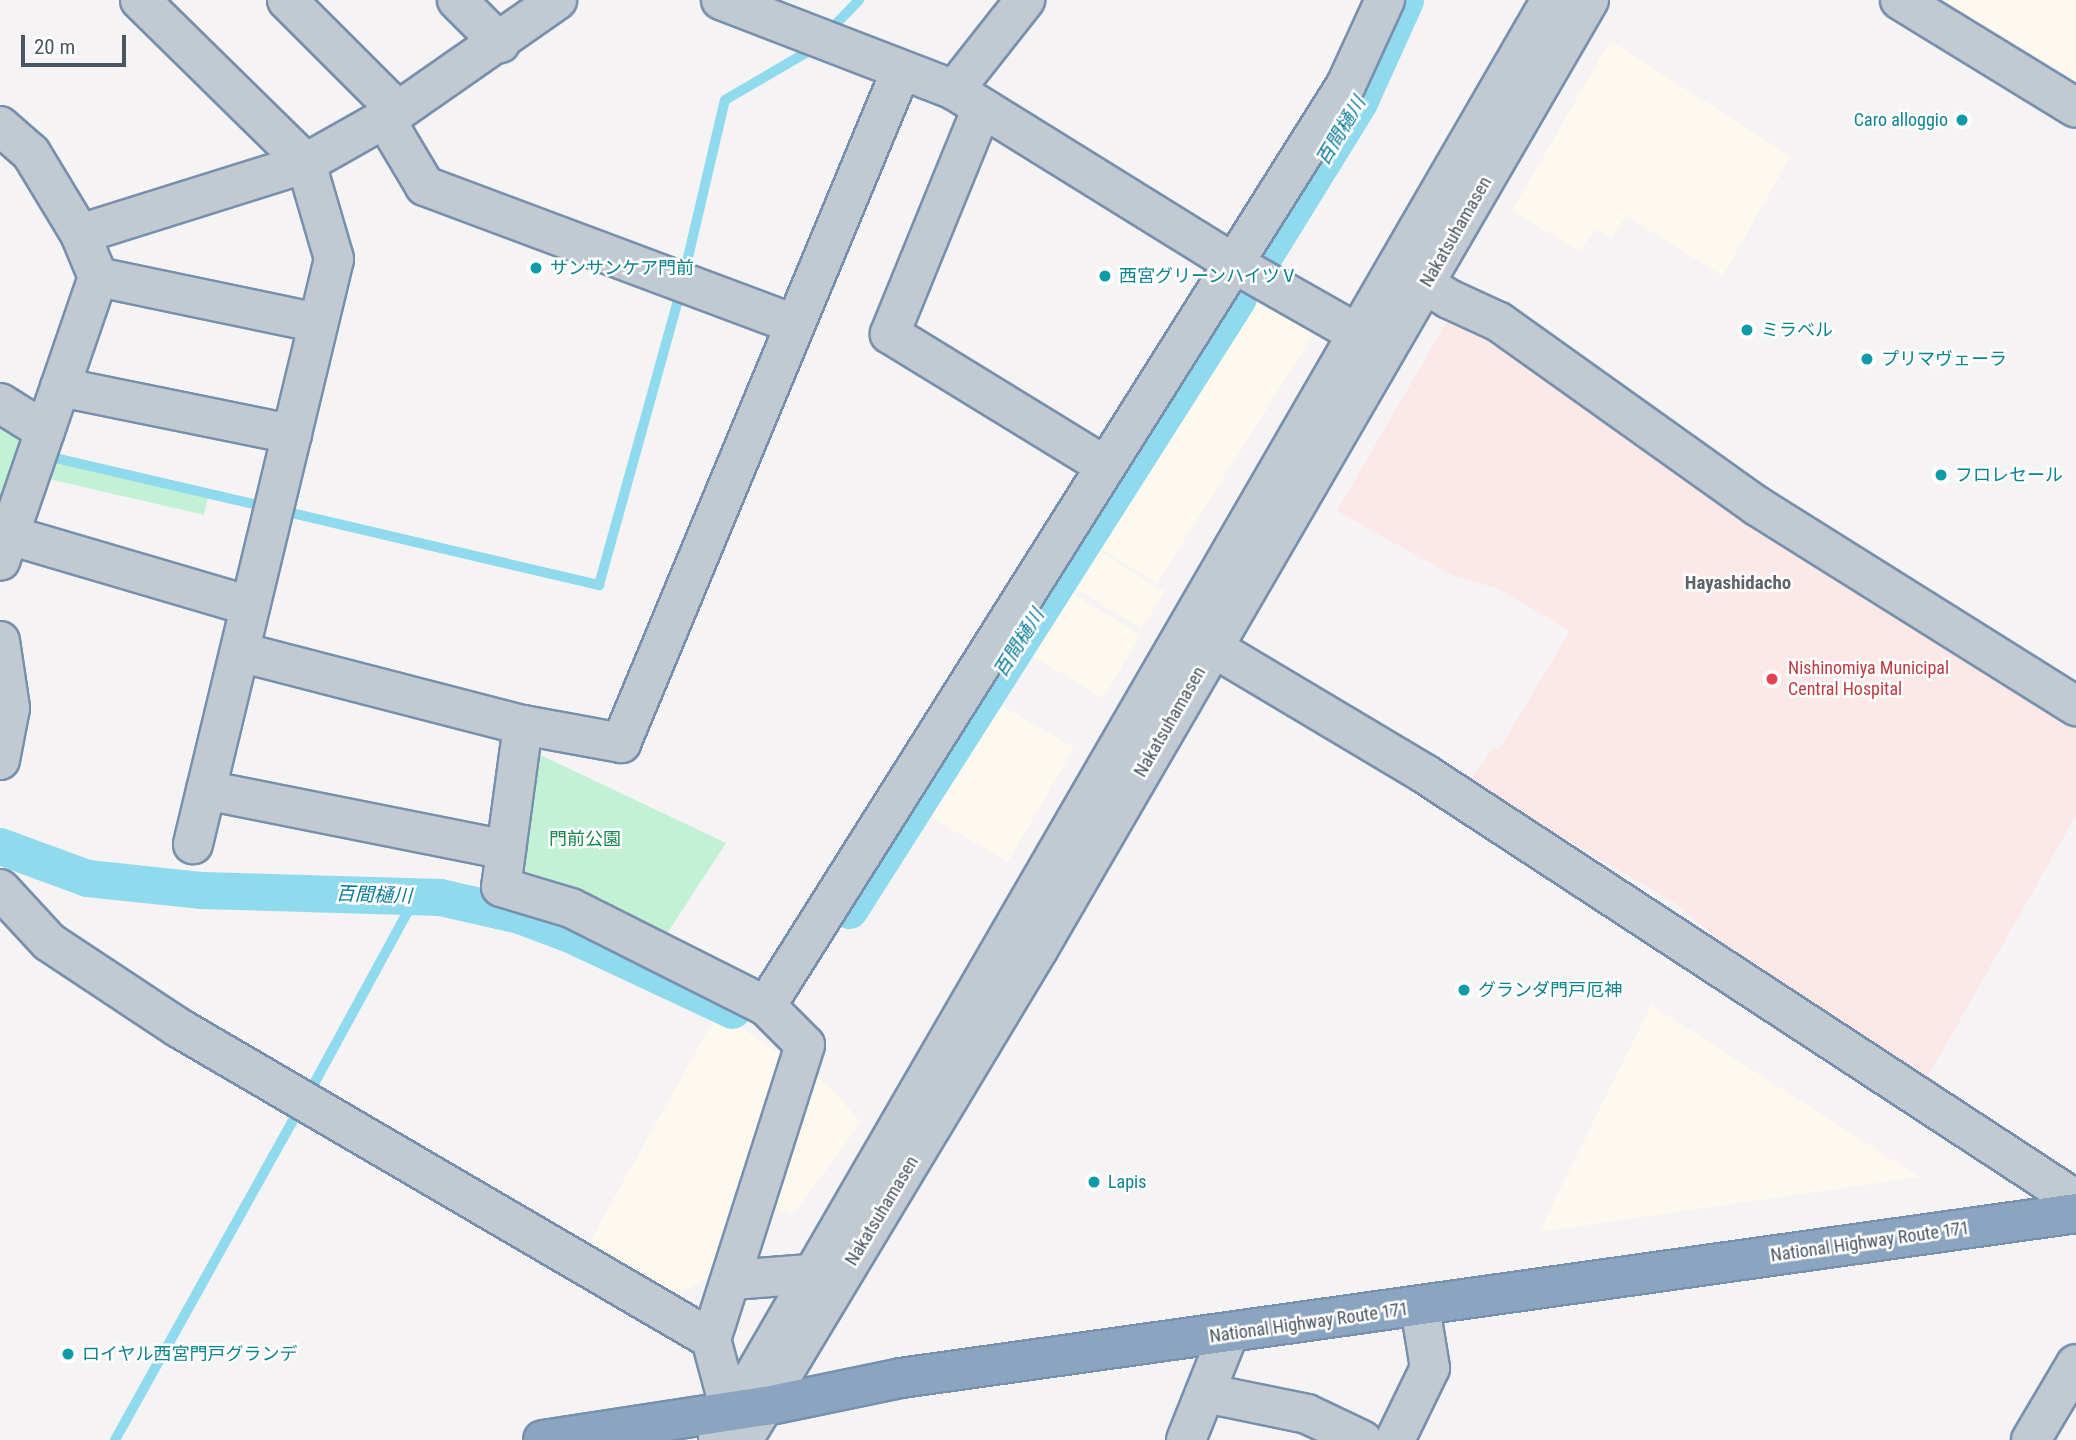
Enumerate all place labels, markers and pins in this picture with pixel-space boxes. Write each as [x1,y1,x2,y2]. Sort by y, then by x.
place label: Caro alloggio [1854,109,1948,131]
marker: Caro alloggio [1954,112,1970,128]
place label: サンサンケア門前 [550,257,694,279]
marker: サンサンケア門前 [528,260,544,276]
place label: 西宮グリーンハイツⅤ [1119,265,1299,287]
marker: 西宮グリーンハイツⅤ [1097,268,1113,284]
place label: ミラベル [1761,319,1833,341]
marker: ミラベル [1739,322,1755,338]
place label: プリマヴェーラ [1881,348,2007,370]
marker: プリマヴェーラ [1859,351,1875,367]
place label: フロレセール [1955,464,2063,486]
marker: フロレセール [1933,467,1949,483]
place label: Nishinomiya Municipal Central Hospital [1788,658,1949,700]
marker: Nishinomiya Municipal Central Hospital [1762,669,1782,689]
place label: グランダ門戸厄神 [1478,979,1622,1001]
marker: グランダ門戸厄神 [1456,982,1472,998]
place label: Lapis [1108,1171,1146,1193]
marker: Lapis [1086,1174,1102,1190]
place label: ロイヤル西宮門戸グランデ [82,1343,298,1365]
marker: ロイヤル西宮門戸グランデ [60,1346,76,1362]

